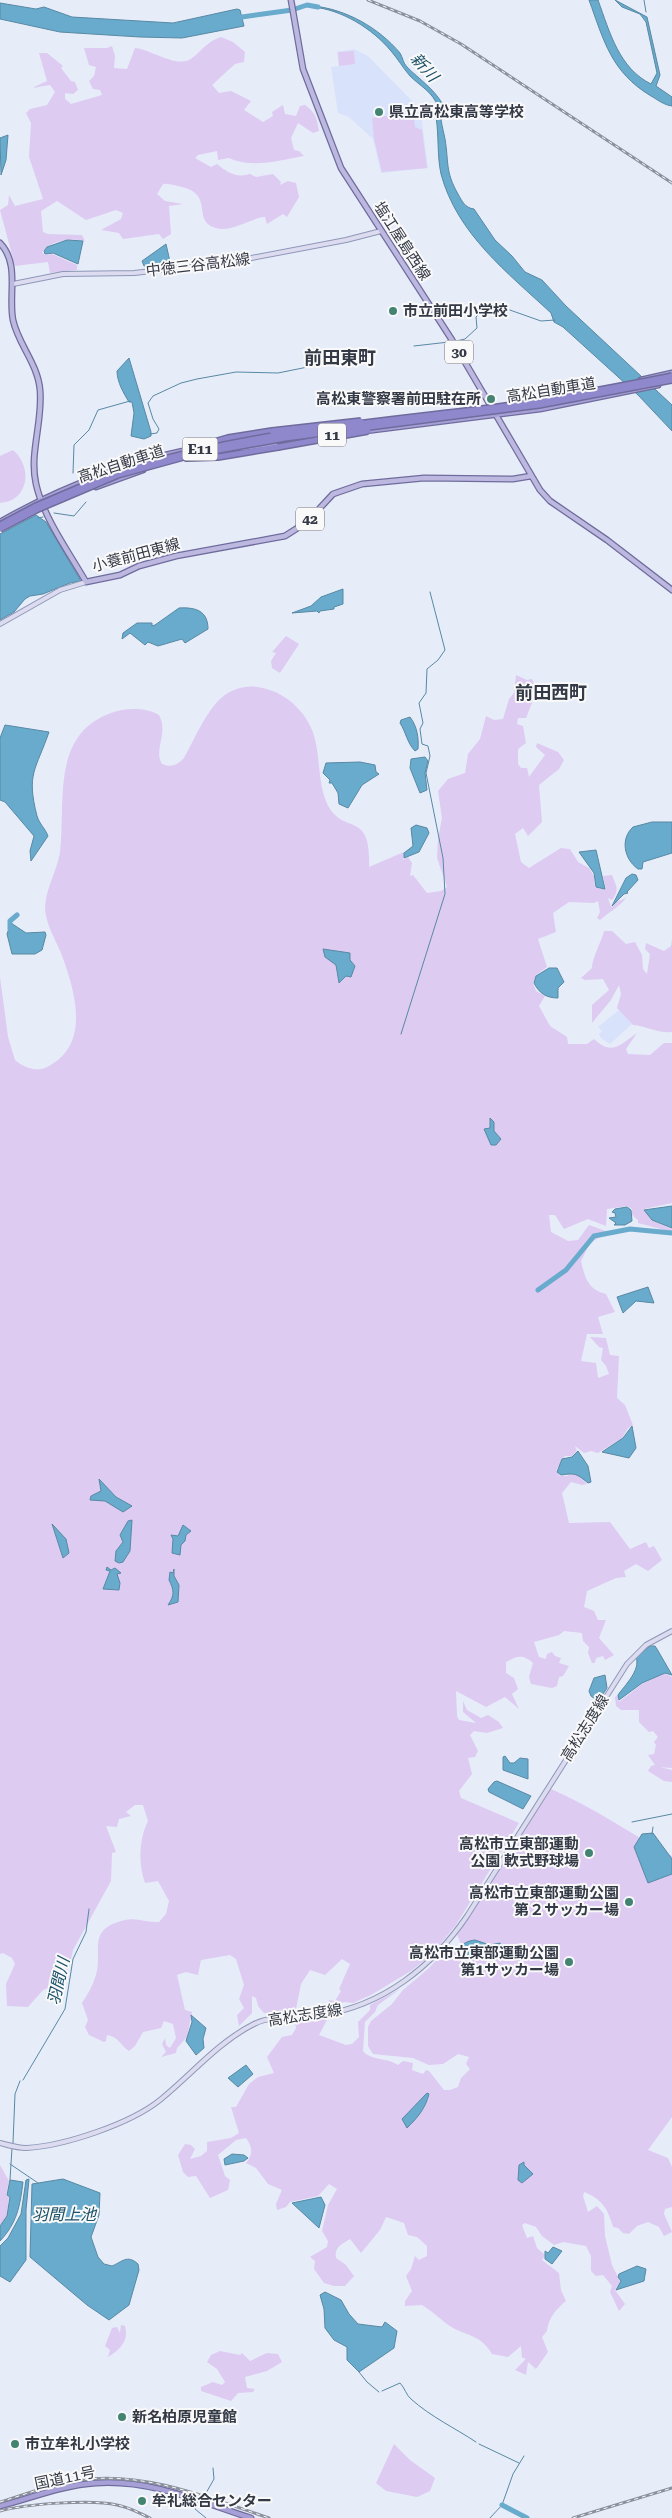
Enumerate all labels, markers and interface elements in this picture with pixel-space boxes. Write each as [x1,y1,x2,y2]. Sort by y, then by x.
water label: 新川 [407,49,444,87]
place label: 県立高松東高等学校 [389,103,524,121]
marker: 県立高松東高等学校 [373,106,385,118]
street label: 塩江屋島西線 [370,198,434,284]
street label: 中徳三谷高松線 [145,250,251,280]
place label: 市立前田小学校 [403,302,508,320]
marker: 市立前田小学校 [387,305,399,317]
road number: 30 [445,341,473,364]
district label: 前田東町 [304,347,376,368]
street label: 高松自動車道 [505,374,597,406]
place label: 高松東警察署前田駐在所 [316,390,481,408]
marker: 高松東警察署前田駐在所 [485,393,497,405]
road number: 11 [318,424,346,446]
road number: E11 [182,438,218,460]
street label: 高松自動車道 [75,442,167,486]
road number: 42 [296,508,324,530]
street label: 小蓑前田東線 [90,535,182,575]
district label: 前田西町 [515,682,587,703]
street label: 高松志度線 [557,1691,613,1765]
place label: 高松市立東部運動 公園 軟式野球場 [459,1835,579,1870]
marker: 高松市立東部運動 公園 軟式野球場 [583,1847,595,1859]
place label: 高松市立東部運動公園 第２サッカー場 [469,1884,619,1919]
marker: 高松市立東部運動公園 第２サッカー場 [623,1896,635,1908]
place label: 高松市立東部運動公園 第1サッカー場 [409,1944,559,1979]
water label: 羽間川 [44,1954,74,2007]
marker: 高松市立東部運動公園 第1サッカー場 [563,1956,575,1968]
street label: 高松志度線 [267,2000,343,2030]
water label: 羽間上池 [32,2205,98,2224]
place label: 新名柏原児童館 [132,2408,237,2426]
marker: 新名柏原児童館 [116,2411,128,2423]
place label: 市立牟礼小学校 [25,2435,130,2453]
marker: 市立牟礼小学校 [9,2438,21,2450]
street label: 国道11号 [33,2463,97,2493]
place label: 牟礼総合センター [152,2492,272,2510]
marker: 牟礼総合センター [136,2495,148,2507]

